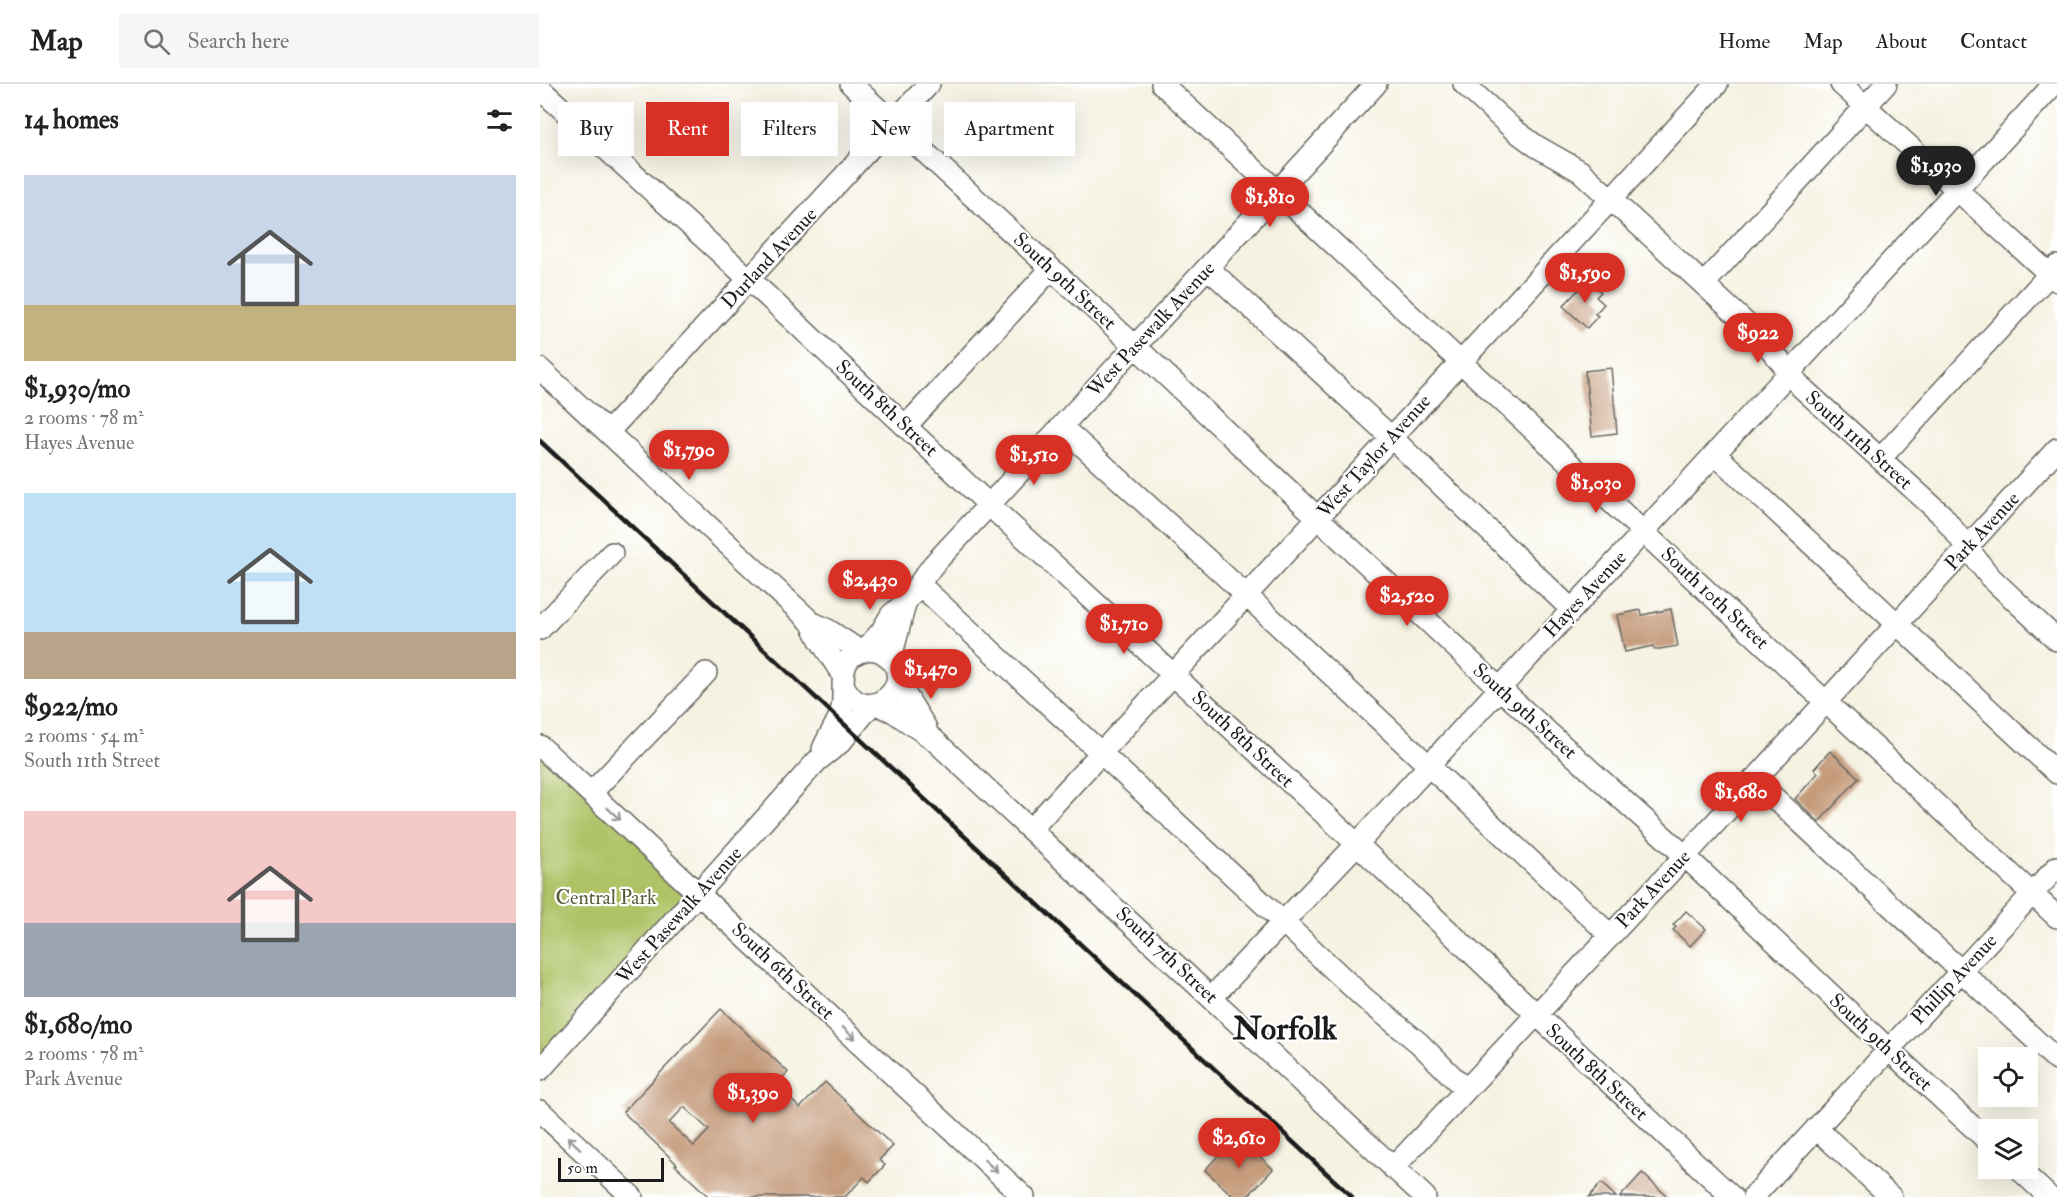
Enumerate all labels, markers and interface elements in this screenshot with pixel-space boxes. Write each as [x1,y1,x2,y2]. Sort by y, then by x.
search box [119,14,539,68]
text: Map [30,24,83,59]
icon: search [140,25,173,58]
text: Search here [188,27,289,55]
text: Home [1718,28,1770,55]
text: Map [1803,28,1843,55]
text: About [1876,28,1927,55]
text: Contact [1960,28,2027,55]
chip: Buy [558,102,634,156]
chip: Rent [646,102,729,156]
chip: Filters [741,102,838,156]
chip: New [850,102,932,156]
chip: Apartment [944,102,1075,156]
text: 14 homes [24,104,119,136]
icon: filters [483,104,516,137]
pin: $1,930 [1887,146,1985,197]
text: $1,930 [1910,153,1962,178]
pin: $1,810 [1221,177,1319,228]
text: $1,810 [1245,184,1295,209]
street label: Durland Avenue [716,202,822,314]
icon: home [216,214,324,322]
street label: South 9th Street [1008,227,1122,335]
pin: $1,590 [1536,253,1634,304]
street label: West Pasewalk Avenue [1081,256,1220,403]
text: $1,590 [1559,260,1611,285]
pin: $922 [1722,313,1794,364]
text: $922 [1737,320,1779,345]
street label: South 8th Street [831,354,944,462]
text: $1,930/mo [24,373,130,405]
street label: South 11th Street [1800,385,1918,495]
street label: West Taylor Avenue [1311,389,1436,524]
text: 2 rooms · 78 m² [24,405,144,430]
text: Hayes Avenue [24,430,134,455]
pin: $1,790 [640,430,738,481]
pin: $1,510 [985,435,1083,486]
text: $1,790 [663,437,715,462]
text: $1,510 [1010,442,1058,467]
pin: $1,030 [1547,463,1645,514]
text: $1,030 [1570,470,1622,495]
street label: Park Avenue [1939,486,2025,576]
icon: home [216,532,324,640]
street label: South 10th Street [1656,541,1775,655]
street label: Hayes Avenue [1538,545,1632,643]
pin: $2,430 [821,560,919,611]
text: $2,430 [842,567,898,592]
pin: $2,520 [1358,576,1456,627]
text: $2,520 [1380,583,1435,608]
pin: $1,710 [1075,604,1173,655]
text: $1,710 [1100,611,1148,636]
pin: $1,470 [882,649,980,700]
text: $1,470 [904,656,958,681]
street label: South 9th Street [1468,658,1583,765]
street label: South 8th Street [1187,685,1300,793]
text: $922/mo [24,691,118,723]
text: 2 rooms · 54 m² [24,723,144,748]
text: South 11th Street [24,748,160,773]
pin: $1,680 [1692,772,1790,823]
text: $1,680 [1715,779,1767,804]
one-way arrow [606,807,621,821]
street label: West Pasewalk Avenue [610,841,747,990]
street label: Park Avenue [1610,844,1696,934]
icon: home [216,850,324,958]
park label: Central Park [555,885,657,910]
street label: South 7th Street [1111,901,1224,1009]
street label: South 6th Street [726,917,840,1025]
street label: Phillip Avenue [1906,928,2003,1030]
street label: South 9th Street [1824,988,1938,1096]
text: $1,680/mo [24,1009,132,1041]
district label: Norfolk [1232,1009,1338,1049]
street label: South 8th Street [1541,1018,1654,1126]
one-way arrow [841,1026,856,1040]
text: 2 rooms · 78 m² [24,1041,144,1066]
map controls [1978,1047,2038,1179]
button: locate [1978,1047,2038,1107]
text: Park Avenue [24,1066,123,1091]
pin: $1,390 [704,1073,802,1124]
text: $1,390 [727,1080,779,1105]
pin: $2,610 [1190,1118,1288,1169]
button: layers [1978,1119,2038,1179]
text: $2,610 [1212,1125,1266,1150]
one-way arrow [566,1136,581,1150]
scale bar [558,1155,664,1182]
text: 50 m [567,1158,598,1178]
one-way arrow [983,1159,998,1173]

